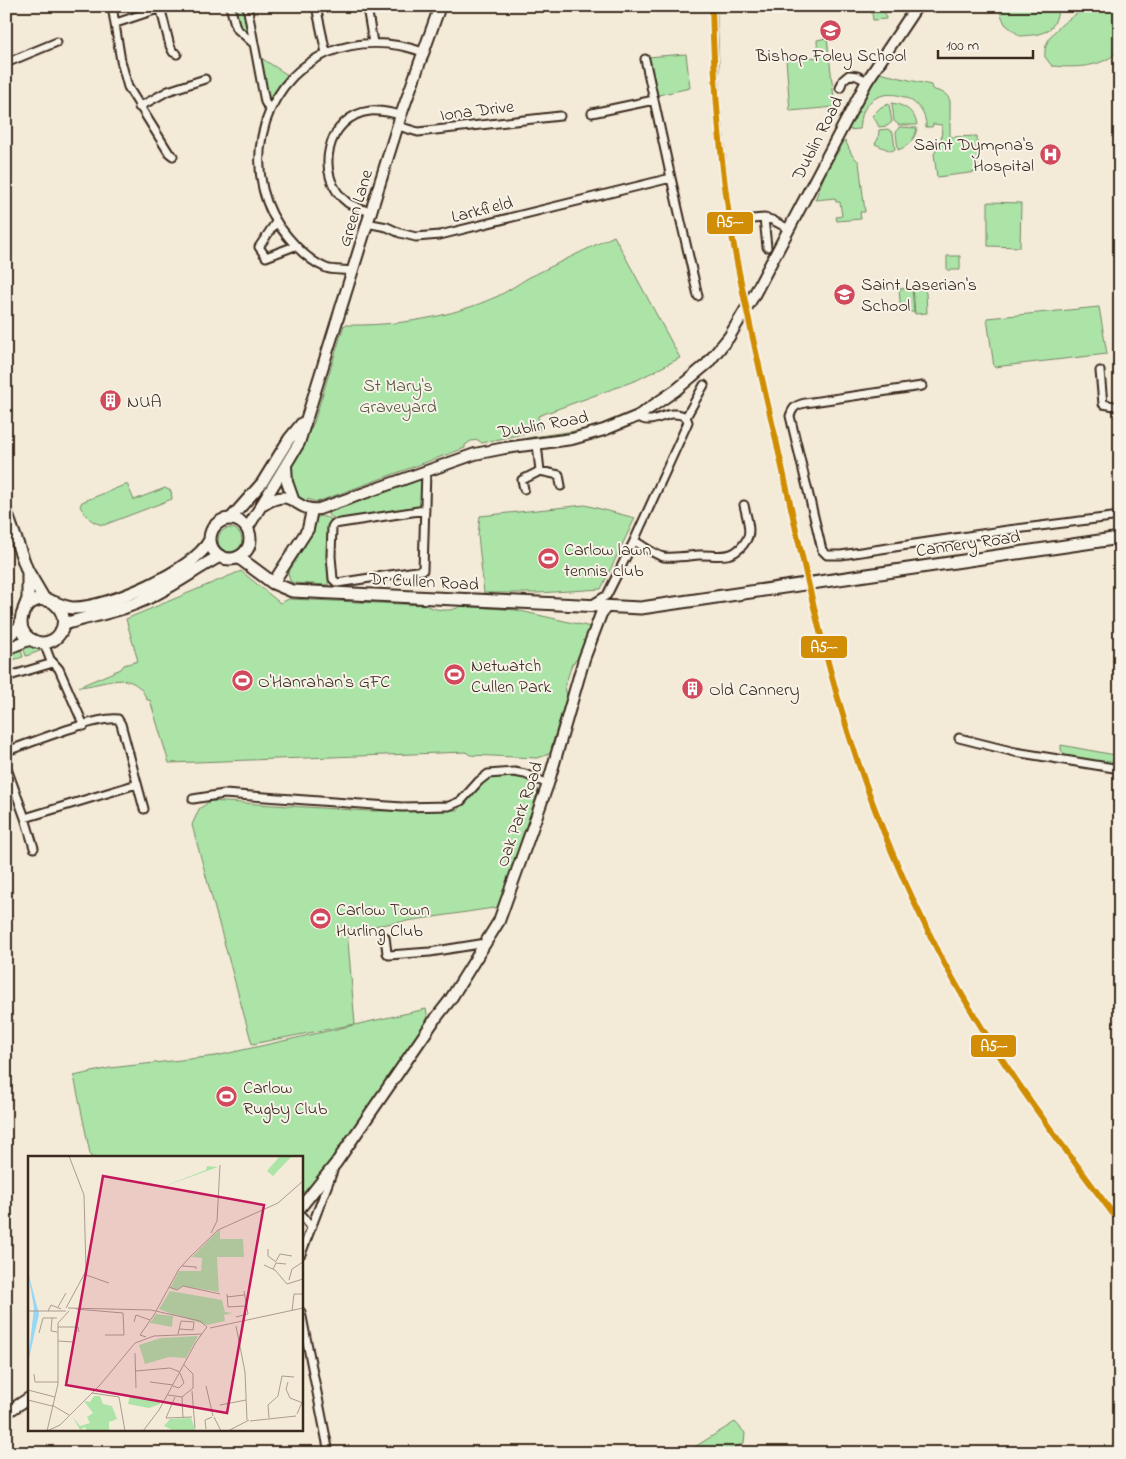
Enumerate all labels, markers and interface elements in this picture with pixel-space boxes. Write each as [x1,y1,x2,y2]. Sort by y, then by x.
school or university icon: Bishop Foley School [819,18,843,42]
scale bar [938,28,1034,60]
text: 100 m [946,35,979,57]
place label: Bishop Foley School [755,44,906,70]
street label: Dublin Road [786,92,851,186]
street label: Iona Drive [439,94,517,129]
place label: Saint Dympna's Hospital [913,133,1034,180]
hospital icon: Saint Dympna's Hospital [1038,142,1062,166]
street label: Green Lane [333,166,381,250]
street label: Larkfield [449,191,516,231]
line badge: A5-- [706,211,754,235]
text: A5-- [716,213,744,234]
place label: Saint Laserian's School [861,273,977,320]
school or university icon: Saint Laserian's School [833,282,857,306]
park label: St Mary's Graveyard [359,374,437,421]
building icon: NUA [99,389,123,413]
place label: NUA [127,390,162,416]
street label: Dublin Road [495,405,591,447]
street label: Cannery Road [915,525,1022,565]
place label: Carlow lawn tennis club [564,538,651,585]
sports icon: Carlow lawn tennis club [536,547,560,571]
street label: Dr Cullen Road [367,567,480,599]
line badge: A5-- [800,635,848,659]
text: A5-- [810,638,838,659]
place label: Netwatch Cullen Park [471,654,551,701]
sports icon: Netwatch Cullen Park [443,663,467,687]
sports icon: O'Hanrahan's GFC [230,669,254,693]
place label: O'Hanrahan's GFC [258,670,390,696]
building icon: Old Cannery [681,677,705,701]
place label: Old Cannery [709,678,799,704]
street label: Oak Park Road [491,758,551,871]
place label: Carlow Town Hurling Club [336,898,430,946]
sports icon: Carlow Town Hurling Club [308,907,332,931]
line badge: A5-- [970,1034,1017,1058]
text: A5-- [980,1037,1008,1058]
place label: Carlow Rugby Club [243,1076,328,1124]
sports icon: Carlow Rugby Club [215,1085,239,1109]
inset map [28,1156,302,1432]

